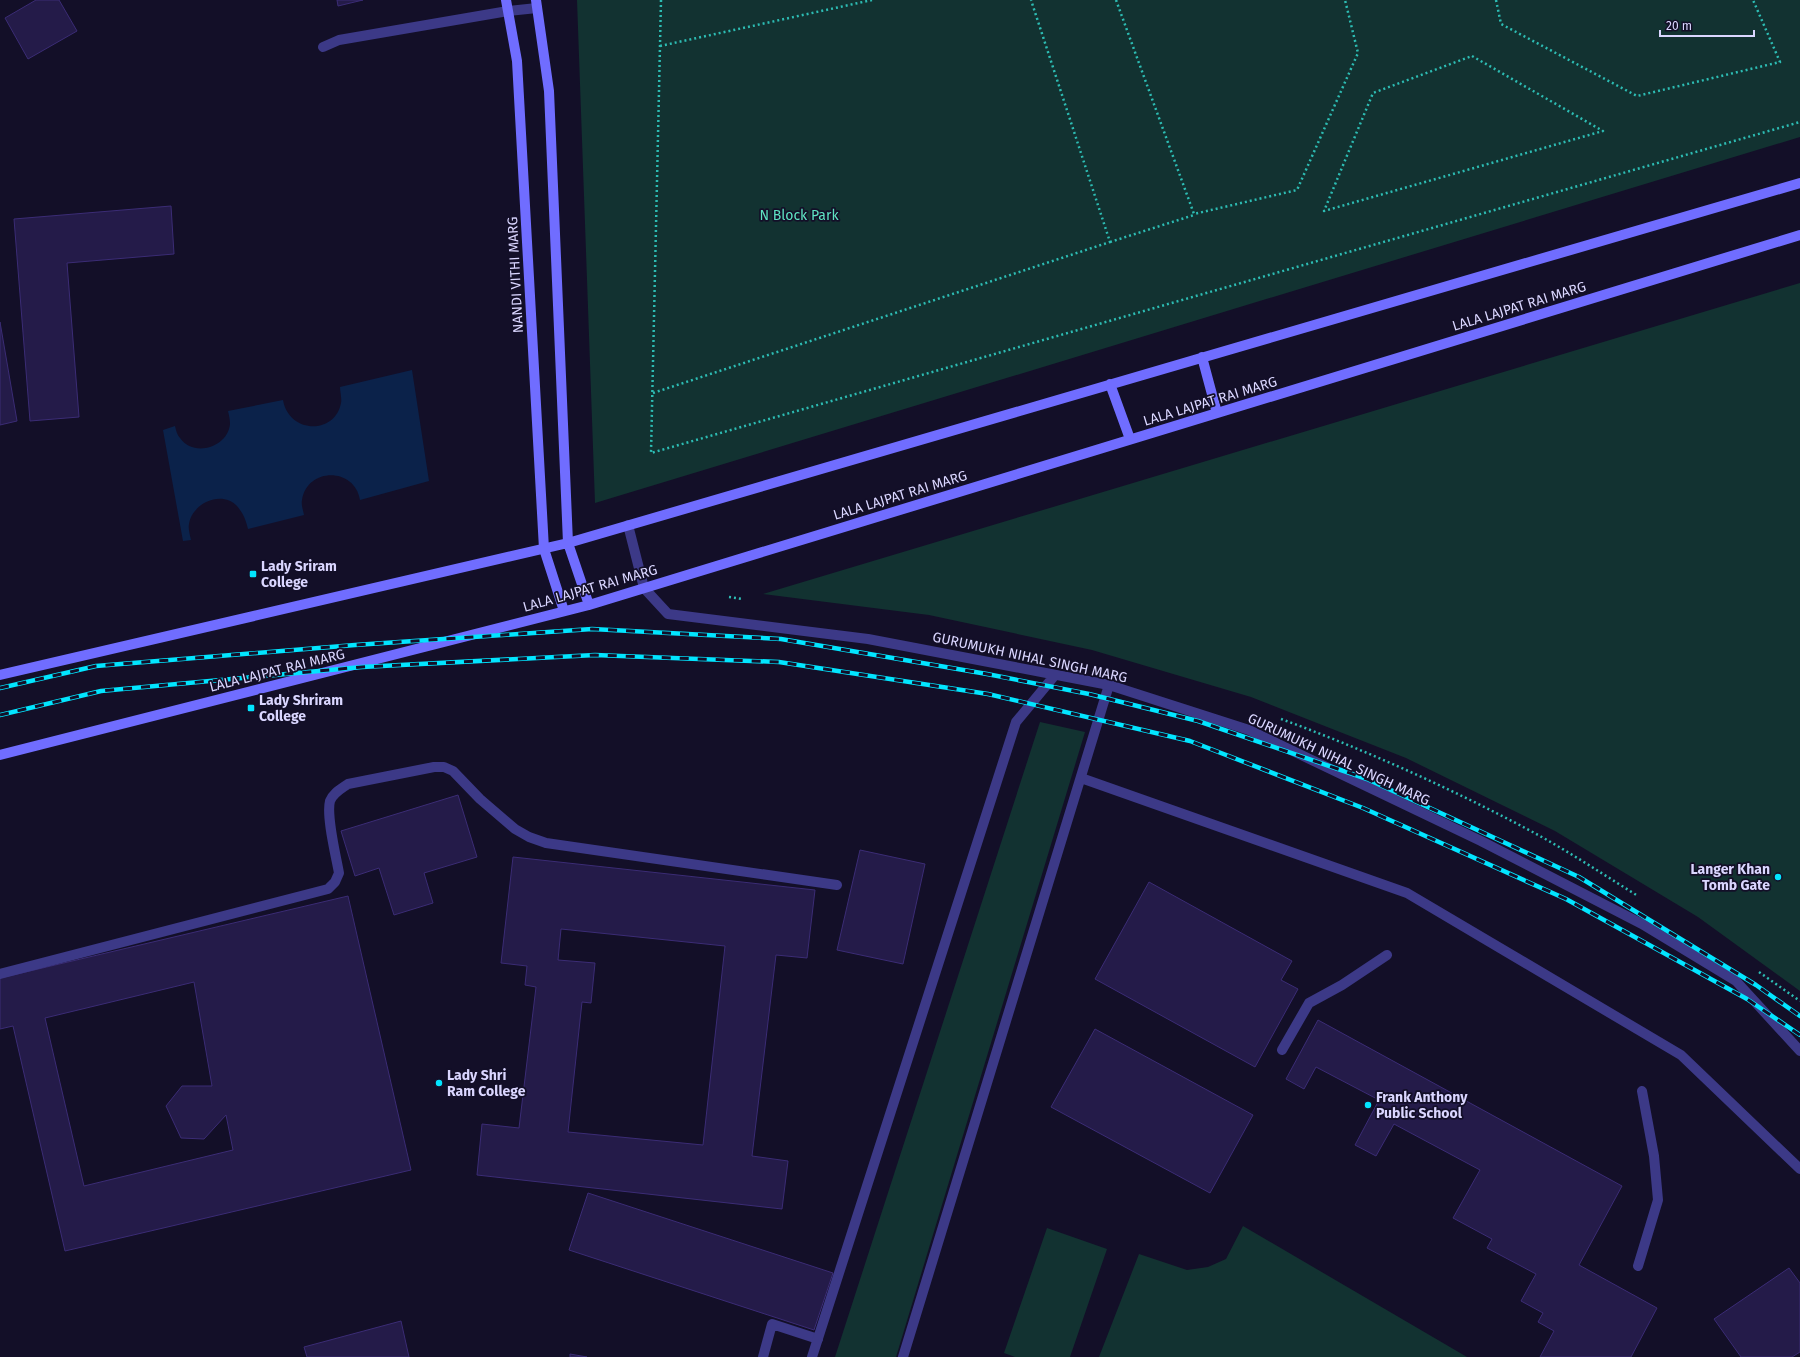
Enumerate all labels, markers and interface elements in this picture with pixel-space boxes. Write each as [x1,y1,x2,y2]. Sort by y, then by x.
scale bar [1660,12,1754,38]
text: 20 m [1666,19,1692,33]
park label: N Block Park [759,207,839,224]
street label: NANDI VITHI MARG [504,216,527,334]
street label: LALA LAJPAT RAI MARG [1450,278,1588,335]
street label: LALA LAJPAT RAI MARG [1141,373,1279,430]
street label: LALA LAJPAT RAI MARG [831,467,969,524]
place label: Lady Sriram College [261,558,337,591]
street label: LALA LAJPAT RAI MARG [521,561,659,616]
marker: Lady Sriram College [248,569,258,579]
street label: GURUMUKH NIHAL SINGH MARG [931,629,1129,686]
street label: LALA LAJPAT RAI MARG [208,645,347,696]
place label: Lady Shriram College [259,692,343,725]
marker: Lady Shriram College [246,703,256,713]
street label: GURUMUKH NIHAL SINGH MARG [1245,710,1432,809]
place label: Langer Khan Tomb Gate [1690,861,1770,894]
marker: Langer Khan Tomb Gate [1773,872,1783,882]
place label: Lady Shri Ram College [447,1067,526,1100]
marker: Lady Shri Ram College [434,1078,444,1088]
place label: Frank Anthony Public School [1376,1089,1468,1122]
marker: Frank Anthony Public School [1363,1100,1373,1110]

